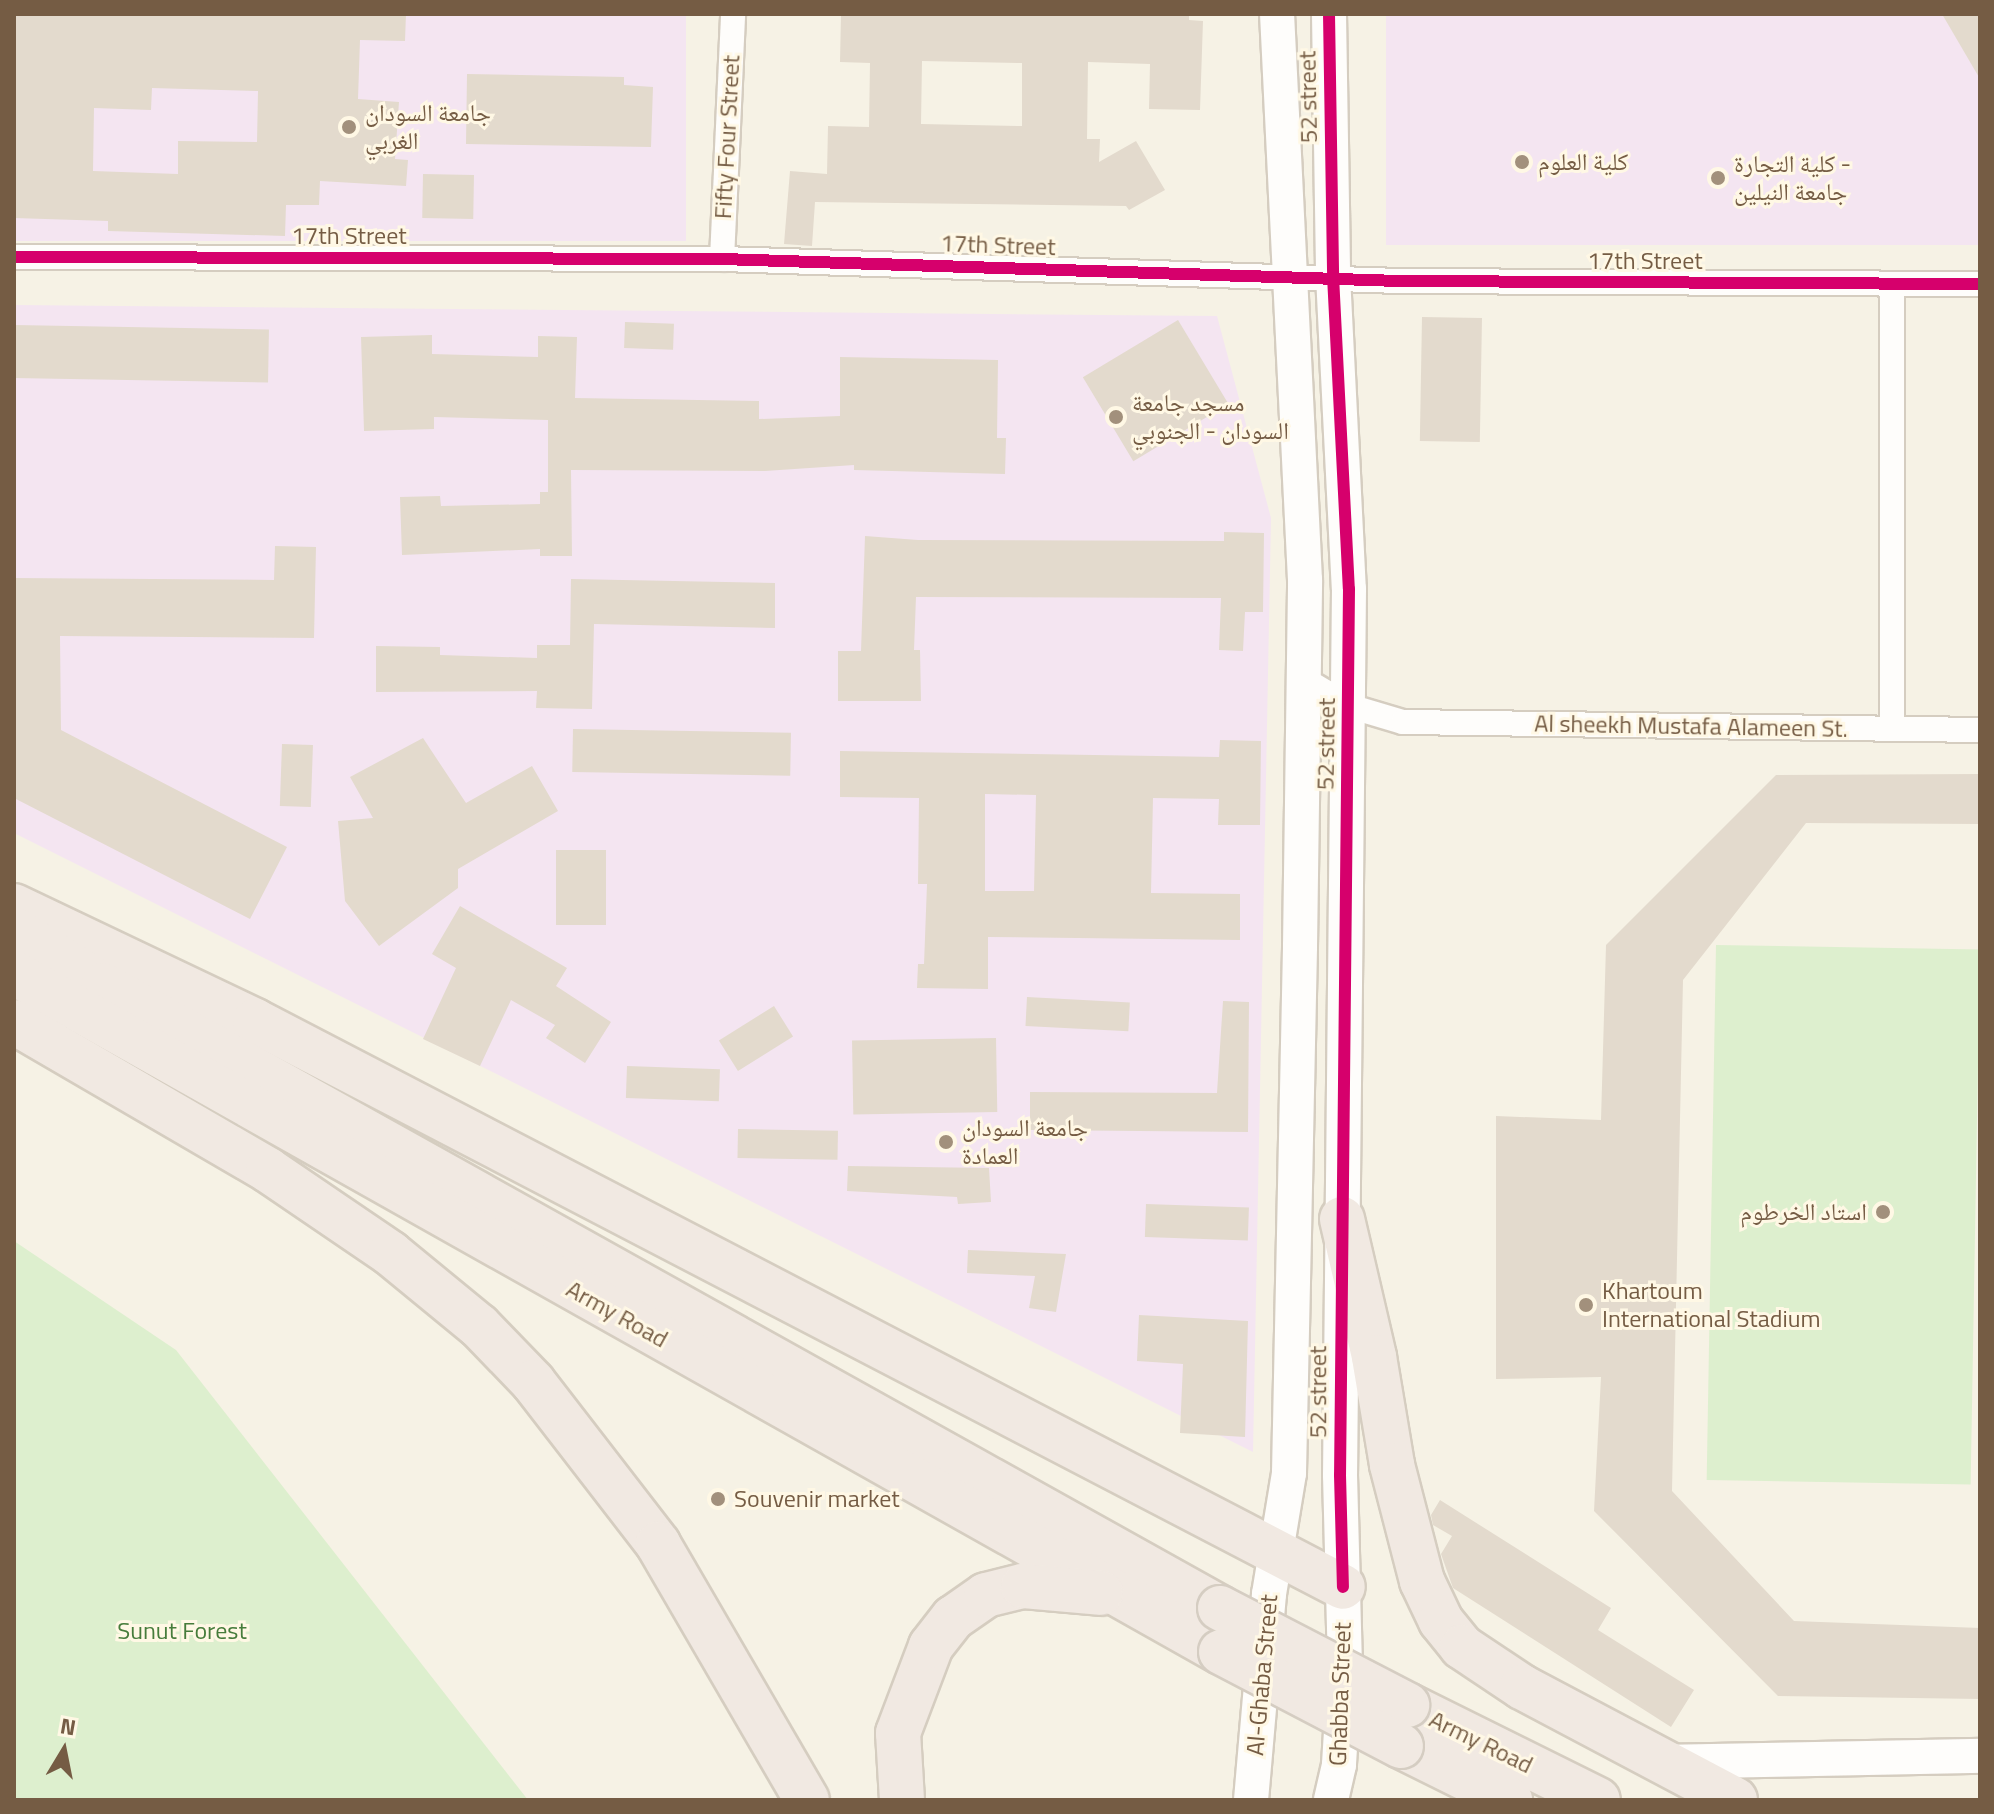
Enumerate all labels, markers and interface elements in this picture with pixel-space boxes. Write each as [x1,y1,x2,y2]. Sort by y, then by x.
street label: 52 street [1293,51,1323,143]
street label: Fifty Four Street [708,54,746,220]
place label: جامعة السودان الغربي [365,99,491,155]
marker: جامعة السودان الغربي [340,118,358,136]
place label: كلية العلوم [1538,148,1628,176]
place label: كلية التجارة - جامعة النيلين [1734,150,1851,206]
marker: كلية العلوم [1513,153,1531,171]
marker: كلية التجارة - جامعة النيلين [1709,169,1727,187]
street label: 17th Street [291,222,407,250]
street label: 17th Street [940,229,1056,261]
street label: 17th Street [1587,247,1703,275]
place label: مسجد جامعة السودان - الجنوبي [1132,389,1289,445]
marker: مسجد جامعة السودان - الجنوبي [1107,408,1125,426]
street label: 52 street [1311,698,1341,790]
street label: Al sheekh Mustafa Alameen St. [1534,709,1848,743]
place label: جامعة السودان العمادة [962,1114,1088,1170]
marker: جامعة السودان العمادة [937,1133,955,1151]
place label: استاد الخرطوم [1740,1198,1867,1226]
marker: استاد الخرطوم [1874,1203,1892,1221]
street label: Army Road [561,1274,673,1354]
place label: Khartoum International Stadium [1602,1277,1821,1333]
marker: Khartoum International Stadium [1577,1296,1595,1314]
street label: 52 street [1304,1346,1332,1438]
place label: Souvenir market [734,1485,900,1513]
marker: Souvenir market [709,1490,727,1508]
street label: Al-Ghaba Street [1241,1593,1283,1757]
park label: Sunut Forest [117,1617,247,1645]
street label: Ghabba Street [1323,1621,1357,1767]
street label: Army Road [1425,1705,1537,1779]
text: N [58,1708,79,1744]
north arrow [24,1710,104,1790]

